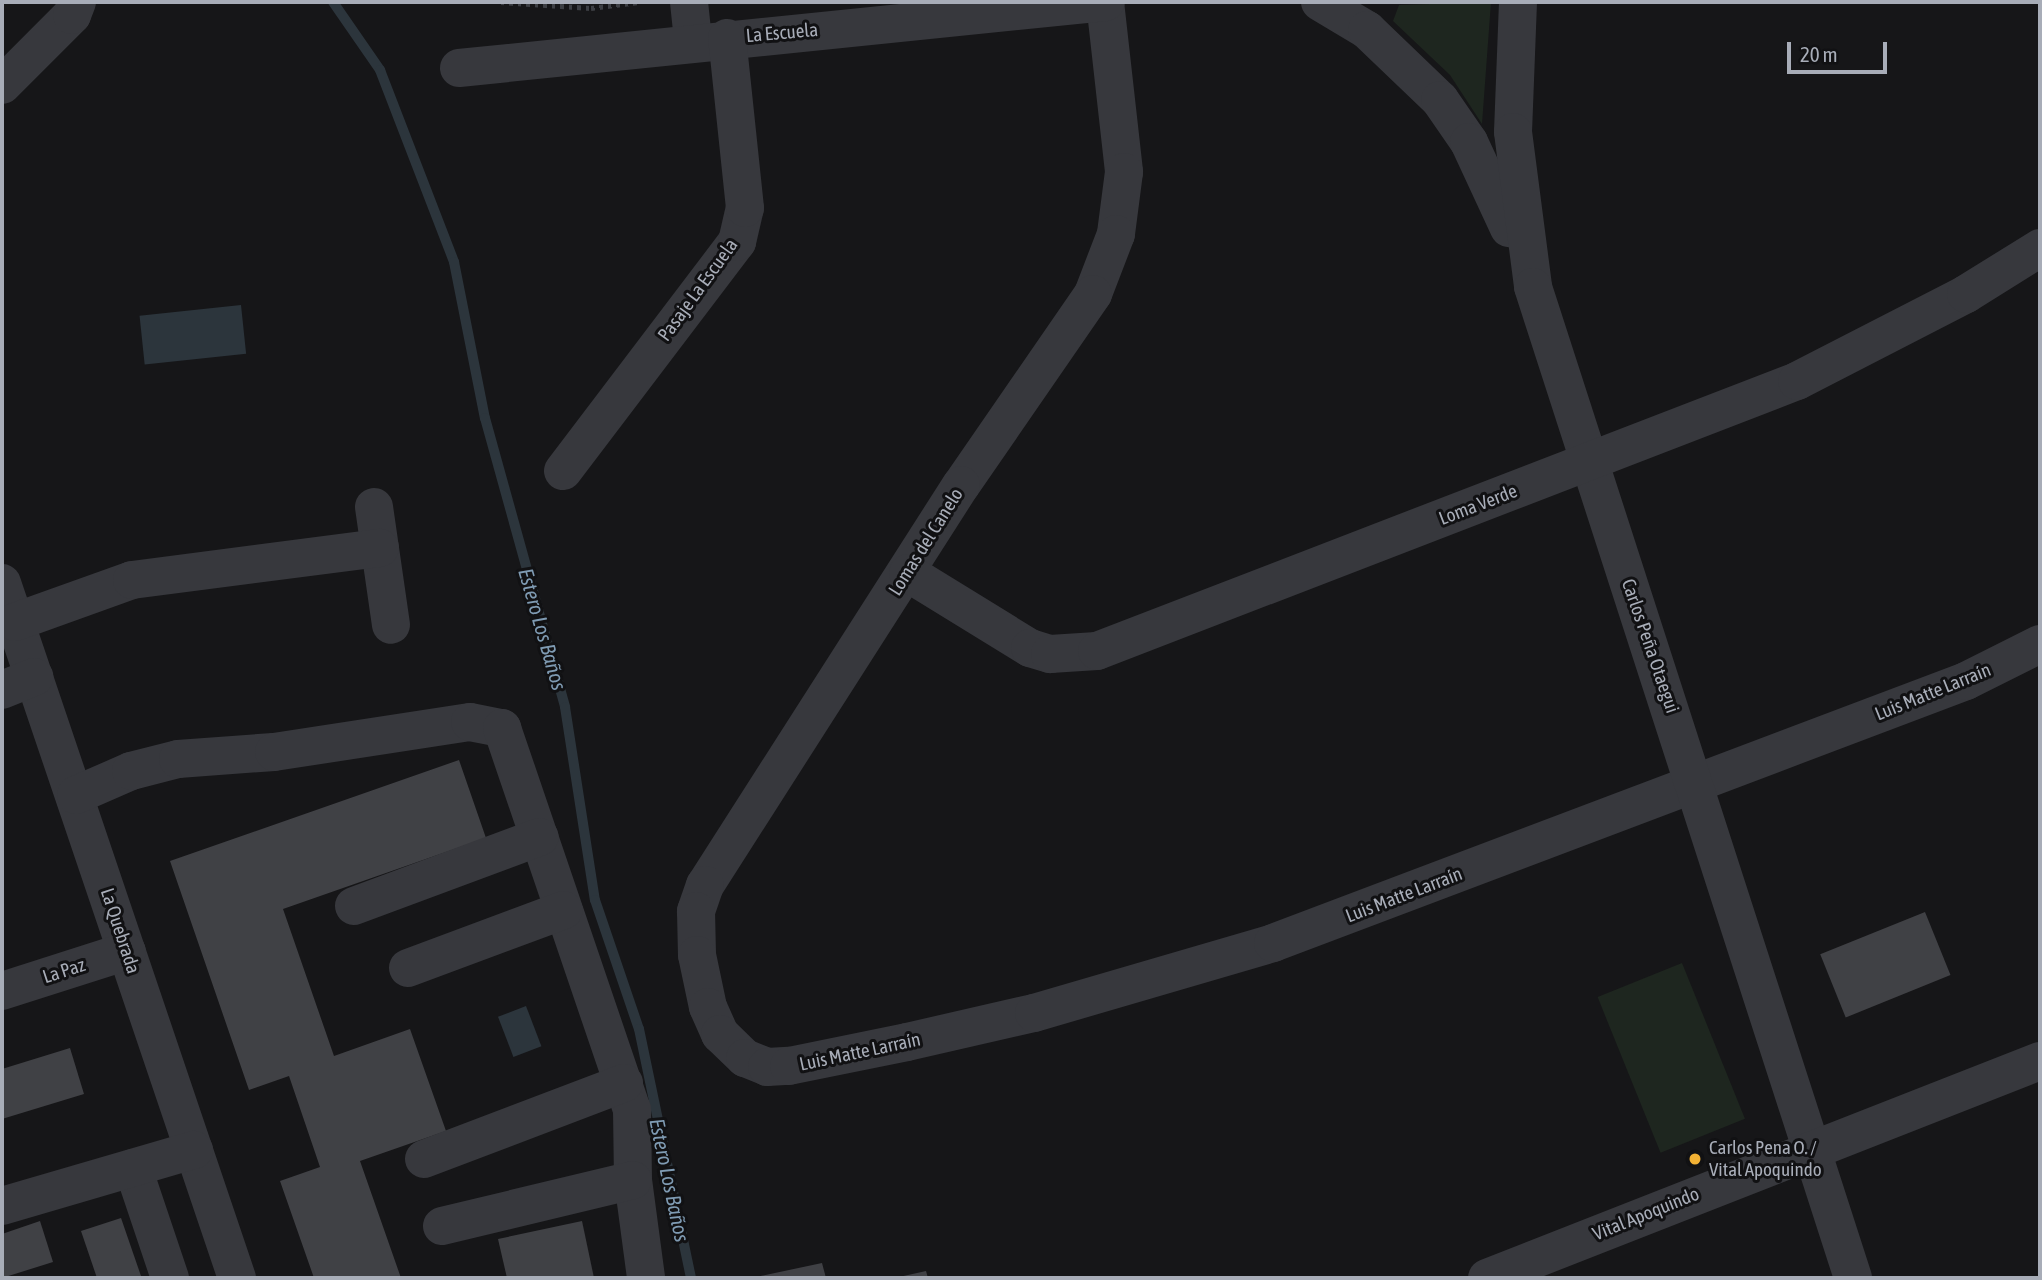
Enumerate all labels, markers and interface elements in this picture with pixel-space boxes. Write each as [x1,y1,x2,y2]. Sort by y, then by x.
street label: La Escuela [745,18,819,48]
scale bar [1790,28,1890,72]
text: 20 m [1800,42,1838,66]
street label: Pasaje La Escuela [653,234,743,346]
street label: Loma Verde [1436,480,1520,530]
street label: Lomas del Canelo [884,484,968,600]
water label: Estero Los Baños [514,565,572,693]
street label: Carlos Peña Otaegui [1616,576,1684,716]
street label: Luis Matte Larraín [1872,658,1994,726]
street label: Luis Matte Larraín [1342,862,1466,928]
street label: La Quebrada [95,885,145,977]
street label: La Paz [40,953,88,989]
street label: Luis Matte Larraín [797,1028,923,1076]
water label: Estero Los Baños [645,1116,695,1244]
place label: Carlos Pena O. / Vital Apoquindo [1709,1137,1822,1181]
marker: Carlos Pena O. / Vital Apoquindo [1687,1151,1703,1167]
street label: Vital Apoquindo [1590,1182,1702,1246]

